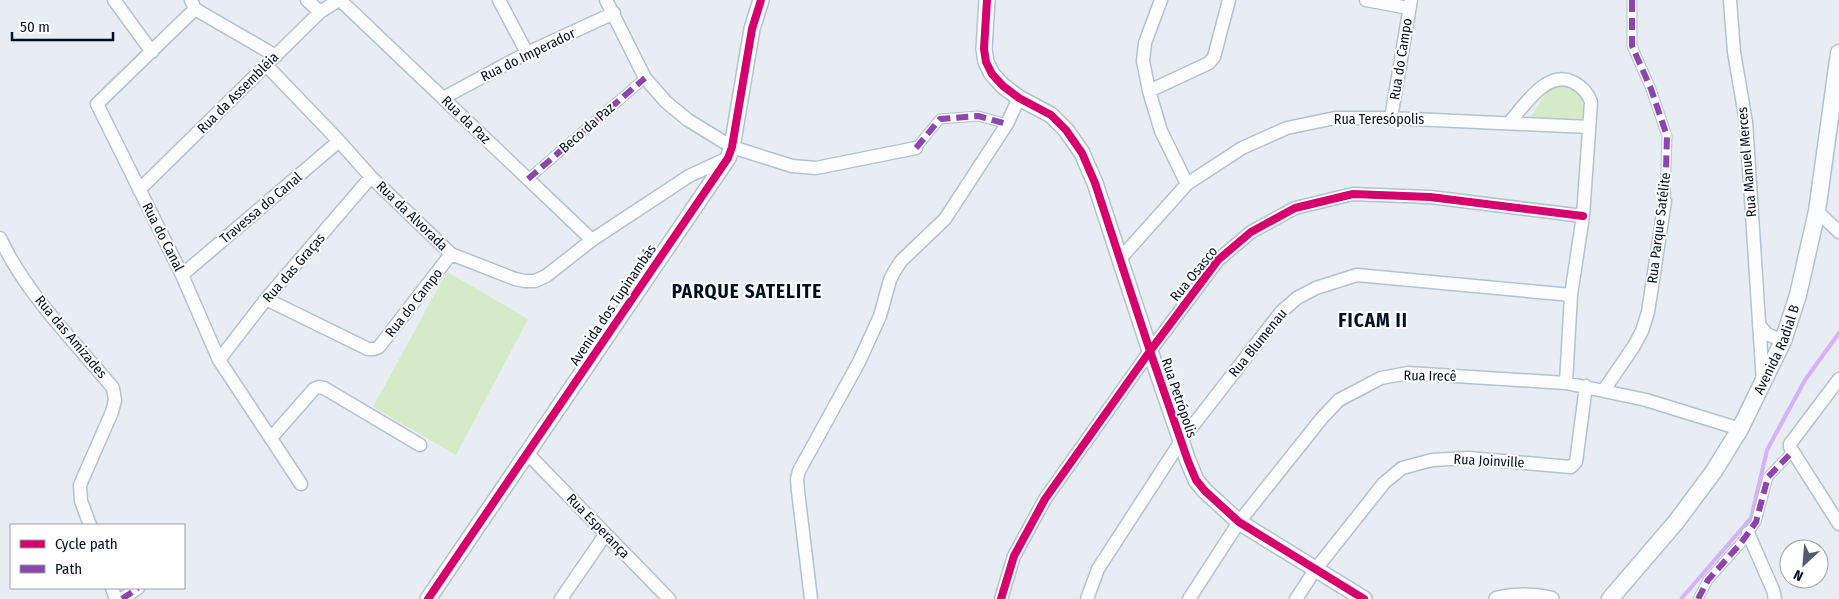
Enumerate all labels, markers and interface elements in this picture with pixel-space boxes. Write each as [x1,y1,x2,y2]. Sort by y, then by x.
scale bar [12,10,114,42]
street label: Rua do Campo [1386,17,1416,101]
text: 50 m [20,18,50,36]
street label: Rua do Imperador [478,25,578,85]
street label: Rua da Assembléia [194,49,282,137]
street label: Rua da Paz [438,92,494,148]
street label: Beco da Paz [556,99,618,157]
street label: Rua Manuel Merces [1734,106,1760,218]
street label: Rua Teresópolis [1334,111,1424,128]
street label: Travessa do Canal [217,169,306,247]
street label: Rua Parque Satélite [1644,171,1674,284]
street label: Rua da Alvorada [373,178,451,254]
street label: Rua do Canal [138,200,188,274]
street label: Rua das Graças [259,230,329,306]
street label: Avenida dos Tupinambás [566,241,660,369]
street label: Rua Osasco [1167,243,1221,305]
street label: Rua do Campo [382,265,446,341]
district label: PARQUE SATELITE [672,280,822,303]
street label: Rua das Amizades [31,292,111,382]
street label: Avenida Radial B [1750,302,1803,397]
street label: Rua Blumenau [1225,305,1291,381]
district label: FICAM II [1338,309,1408,332]
street label: Rua Petrópolis [1157,356,1201,440]
street label: Rua Irecê [1403,367,1457,385]
street label: Rua Joinville [1453,451,1525,471]
street label: Rua Esperança [563,490,633,562]
legend [10,524,185,589]
text: Cycle path [55,535,118,553]
north arrow [1779,539,1829,589]
text: Path [55,560,82,578]
text: N [1791,566,1806,585]

